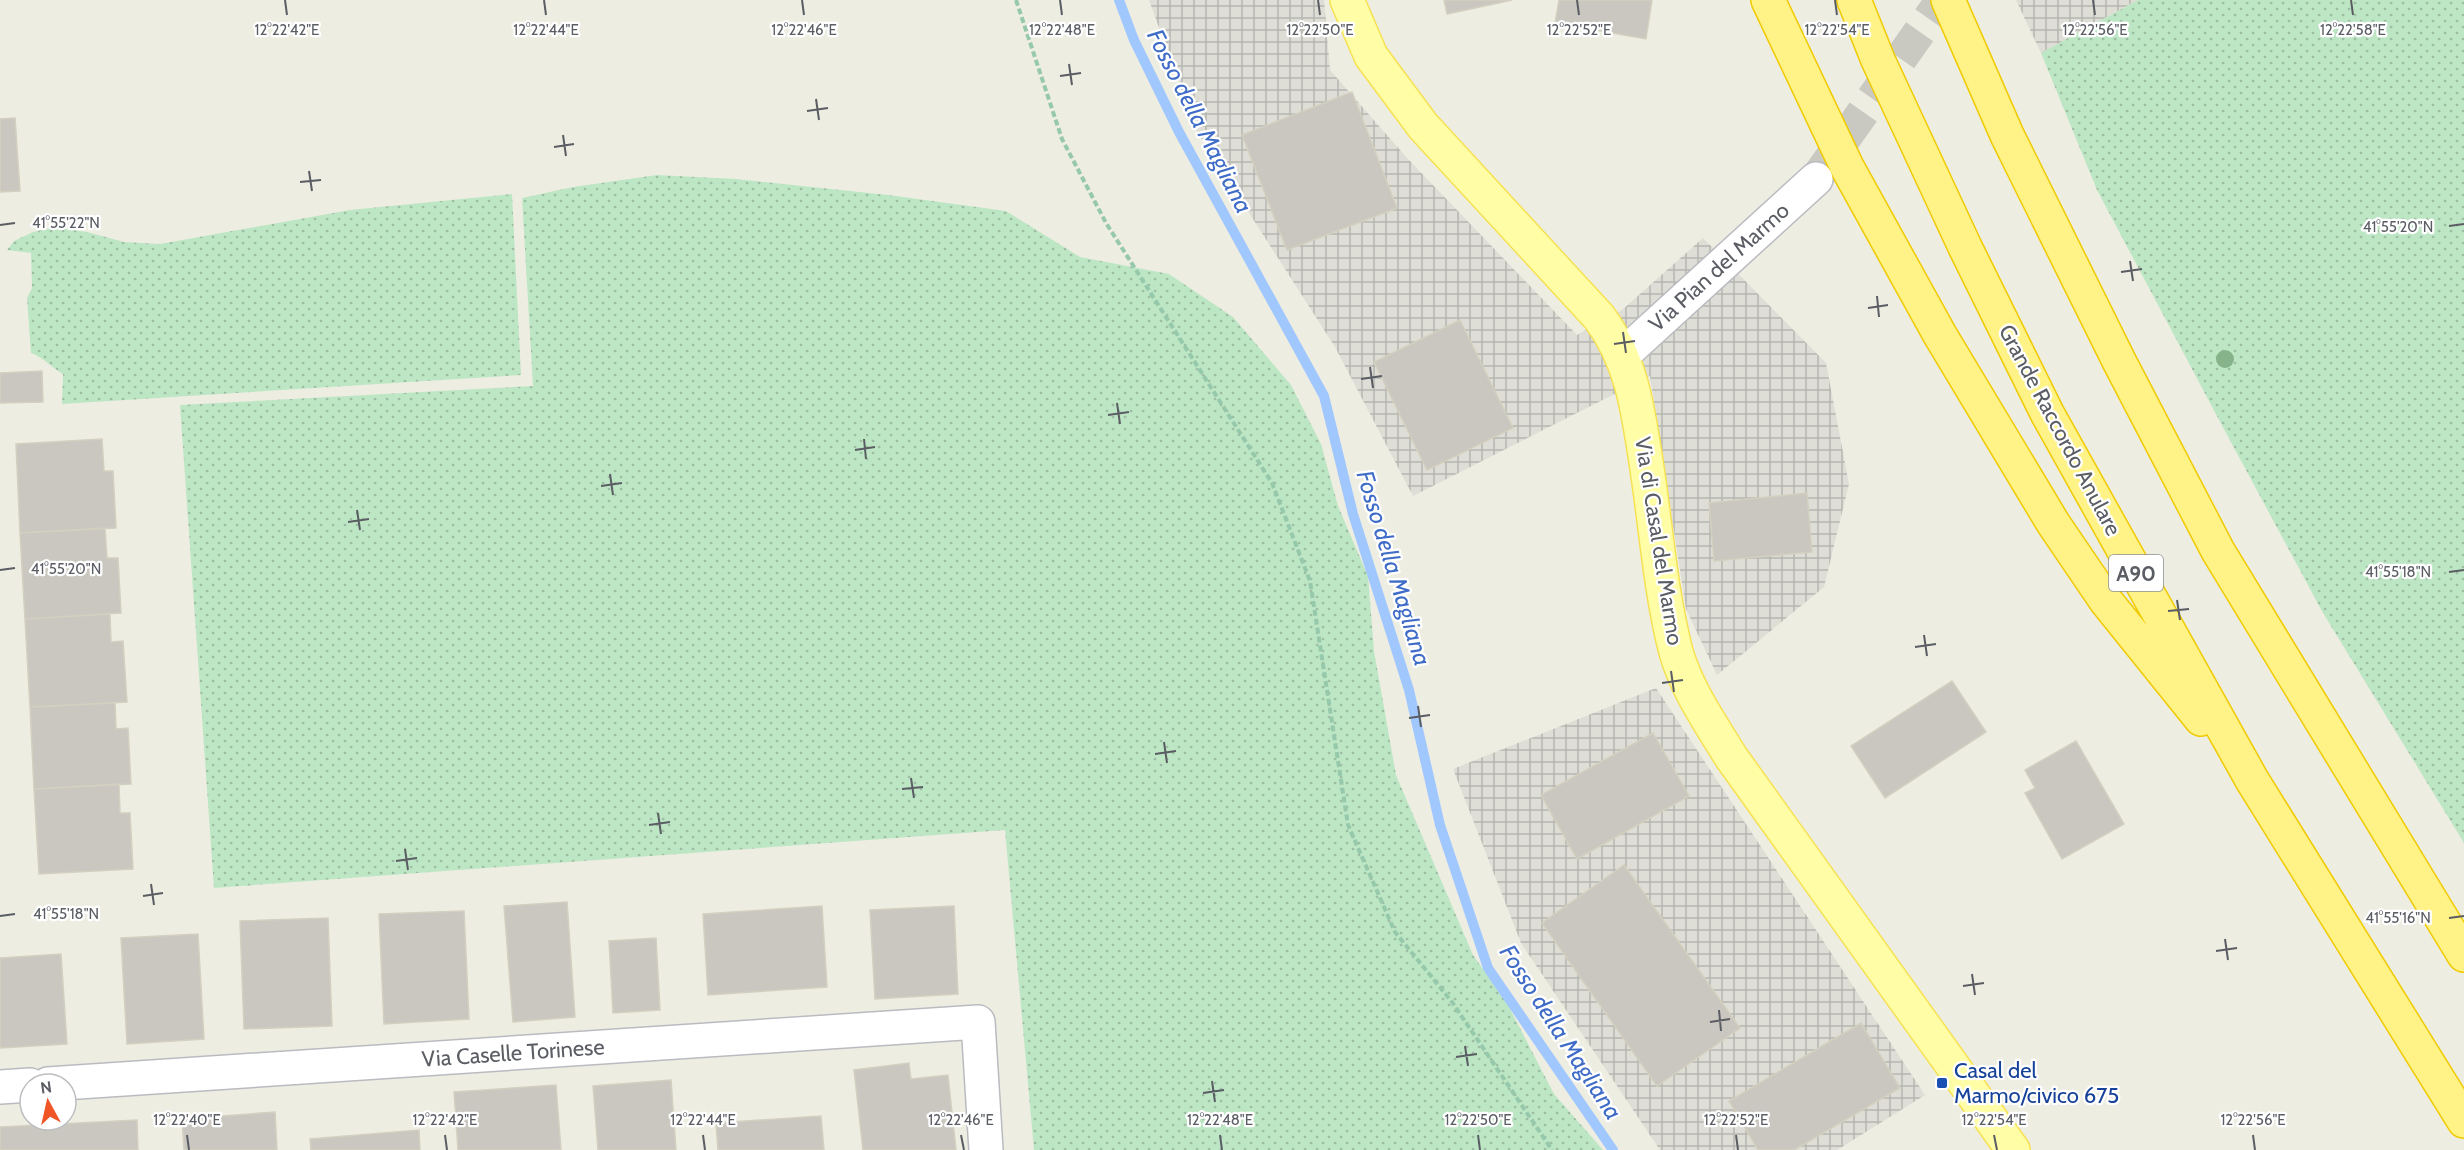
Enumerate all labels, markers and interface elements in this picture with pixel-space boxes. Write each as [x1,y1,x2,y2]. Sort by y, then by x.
text: 12°22'42"E [255,21,319,39]
text: 12°22'44"E [513,21,579,39]
text: 12°22'46"E [771,21,837,39]
text: 12°22'48"E [1029,21,1095,39]
text: 12°22'50"E [1286,21,1354,39]
text: 12°22'52"E [1547,21,1611,39]
text: 12°22'54"E [1804,21,1870,39]
text: 12°22'56"E [2062,21,2128,39]
text: 12°22'58"E [2320,21,2386,39]
water label: Fosso della Magliana [1141,24,1259,218]
street label: Via Pian del Marmo [1643,197,1795,337]
text: 41°55'22"N [32,214,100,232]
text: 41°55'20"N [2363,218,2433,236]
street label: Grande Raccordo Anulare [1993,320,2127,540]
street label: Via di Casal del Marmo [1629,435,1689,647]
water label: Fosso della Magliana [1350,467,1438,669]
road number: A90 [2109,555,2163,591]
text: 41°55'20"N [31,560,101,578]
text: 41°55'18"N [2365,563,2431,581]
text: 41°55'18"N [33,905,99,923]
text: 41°55'16"N [2365,909,2431,927]
water label: Fosso della Magliana [1494,939,1628,1125]
street label: Via Caselle Torinese [421,1033,605,1073]
place label: Casal del Marmo/civico 675 [1954,1057,2119,1109]
north arrow [18,1072,78,1132]
marker: Casal del Marmo/civico 675 [1935,1076,1949,1090]
text: N [39,1077,53,1098]
text: 12°22'40"E [153,1111,221,1129]
text: 12°22'42"E [413,1111,477,1129]
text: 12°22'44"E [670,1111,736,1129]
text: 12°22'46"E [928,1111,994,1129]
text: 12°22'48"E [1187,1111,1253,1129]
text: 12°22'50"E [1444,1111,1512,1129]
text: 12°22'52"E [1704,1111,1768,1129]
text: 12°22'54"E [1961,1111,2027,1129]
text: 12°22'56"E [2220,1111,2286,1129]

